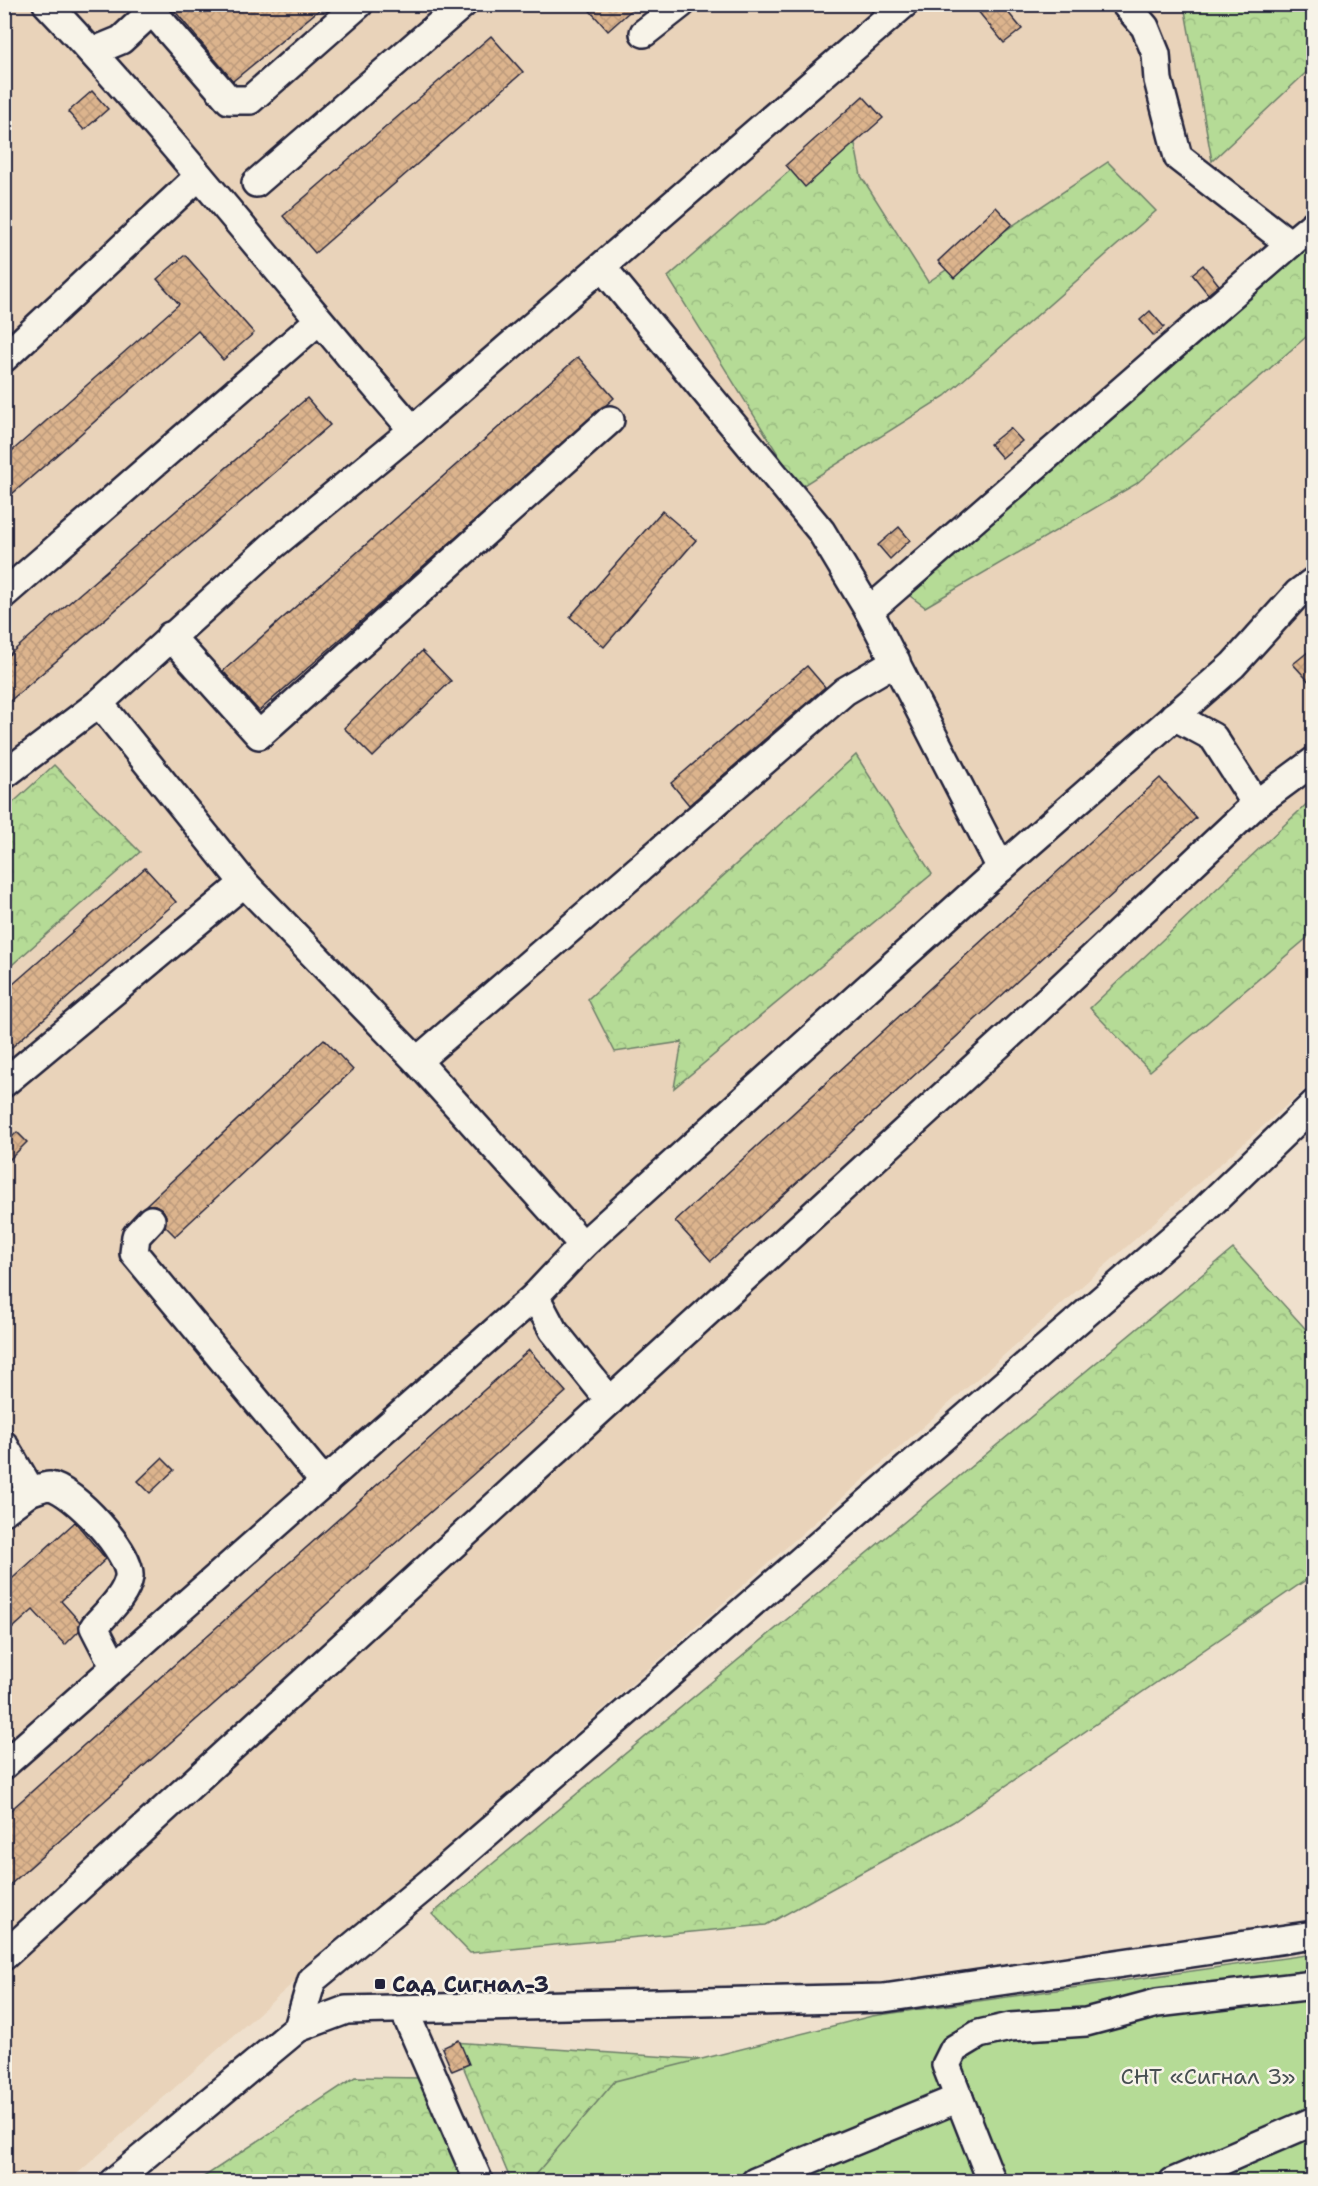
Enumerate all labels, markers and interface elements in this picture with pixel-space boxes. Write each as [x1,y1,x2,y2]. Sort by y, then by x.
place label: Сад Сигнал-3 [392,1970,549,1999]
marker: Сад Сигнал-3 [373,1977,387,1991]
park label: СНТ «Сигнал 3» [1120,2062,1296,2091]

